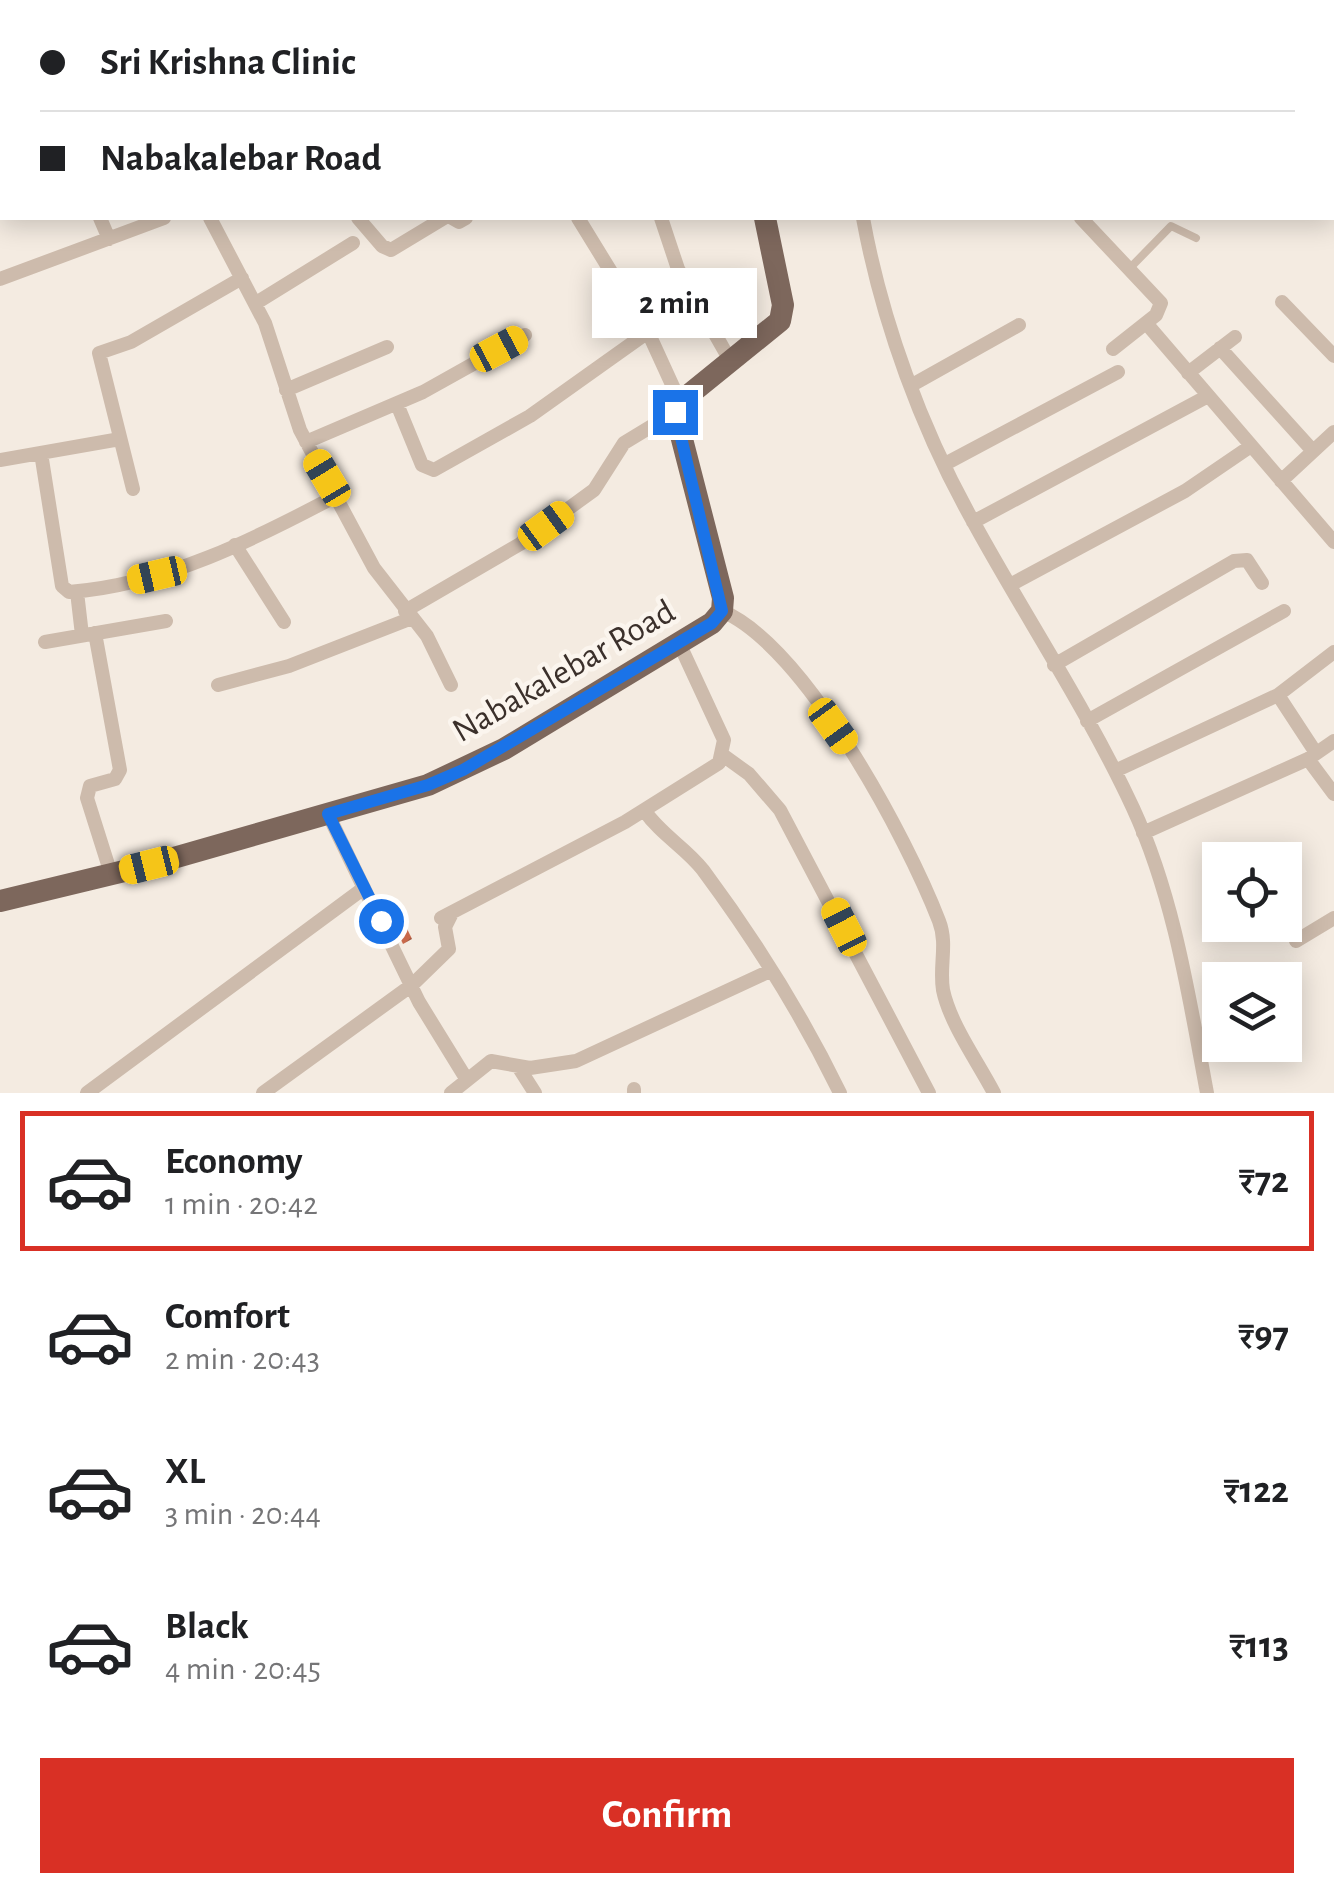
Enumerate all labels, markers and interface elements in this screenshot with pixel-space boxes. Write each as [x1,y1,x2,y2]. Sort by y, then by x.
text: Sri Krishna Clinic [100,44,356,82]
text: Nabakalebar Road [100,140,382,178]
callout: 2 min [592,267,758,337]
text: 2 min [639,287,710,319]
car [465,322,533,376]
route end [653,390,698,435]
car [299,445,355,511]
car [513,496,579,556]
car [124,554,190,596]
street label: Nabakalebar Road [447,594,681,749]
car [803,693,863,759]
map controls [1202,842,1302,1062]
button: locate [1202,842,1302,942]
car [116,843,182,887]
car [817,893,871,961]
route start [359,899,404,944]
button: layers [1202,962,1302,1062]
icon: car [45,1136,135,1226]
text: Economy [165,1143,303,1181]
text: ₹72 [1239,1162,1289,1200]
text: 1 min · 20:42 [165,1188,318,1220]
icon: car [45,1291,135,1381]
text: Comfort [165,1298,290,1336]
text: ₹97 [1238,1317,1289,1355]
text: 2 min · 20:43 [165,1343,320,1375]
icon: car [45,1446,135,1536]
text: XL [165,1453,205,1491]
text: ₹122 [1224,1472,1289,1510]
text: 3 min · 20:44 [165,1498,321,1530]
icon: car [45,1601,135,1691]
text: Black [165,1608,249,1646]
text: ₹113 [1229,1627,1289,1665]
text: 4 min · 20:45 [165,1653,321,1685]
button: Confirm [40,1758,1294,1873]

